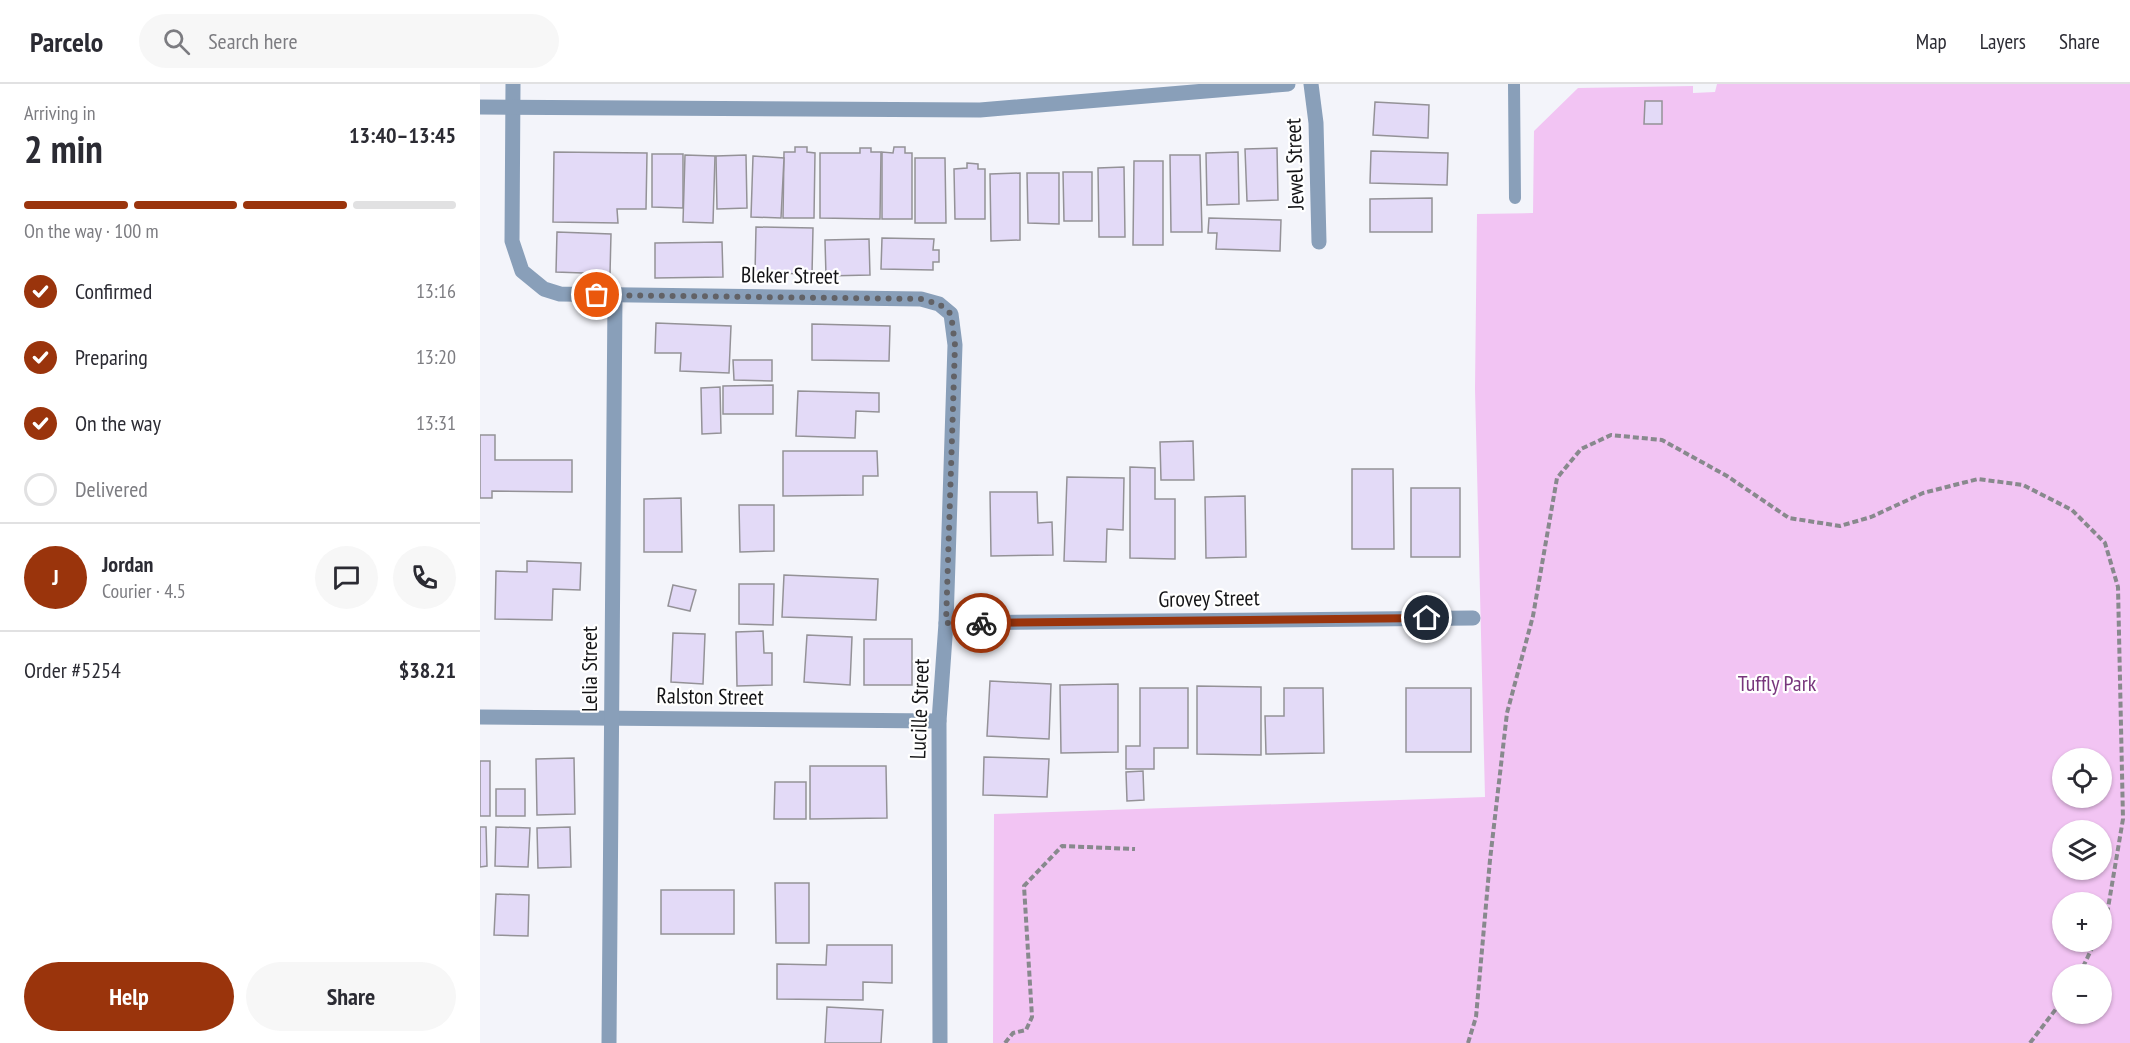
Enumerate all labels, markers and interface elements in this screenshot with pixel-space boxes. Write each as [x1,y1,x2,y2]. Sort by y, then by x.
search box [139,14,559,68]
text: Parcelo [30,23,103,60]
icon: search [160,25,193,58]
text: Search here [208,27,298,55]
text: Map [1916,28,1947,55]
text: Layers [1980,28,2026,55]
text: Share [2059,28,2100,55]
text: Arriving in [24,100,96,126]
street label: Jewel Street [1278,118,1310,211]
text: 13:40–13:45 [349,121,456,149]
text: 2 min [24,123,103,174]
text: On the way · 100 m [24,218,159,244]
street label: Bleker Street [741,260,839,290]
pin [571,269,622,320]
icon: check [24,275,57,308]
text: Confirmed [75,277,152,305]
text: 13:16 [416,278,456,304]
icon: bag [580,278,613,311]
icon: check [24,341,57,374]
text: Preparing [75,343,148,371]
text: 13:20 [416,344,456,370]
icon: check [24,407,57,440]
text: On the way [75,409,161,437]
text: 13:31 [416,410,456,436]
text: Delivered [75,475,148,503]
button: chat [315,546,378,609]
button: phone [393,546,456,609]
text: Jordan [102,550,153,578]
text: J [52,563,59,591]
text: Courier · 4.5 [102,578,186,604]
street label: Grovey Street [1158,583,1260,613]
pin [1401,592,1452,643]
courier [951,593,1011,653]
icon: home [1410,601,1443,634]
icon: bike [965,607,998,640]
street label: Lelia Street [575,626,603,712]
text: Order #5254 [24,656,121,684]
text: $38.21 [399,656,456,684]
street label: Lucille Street [903,658,935,760]
park label: Tuffly Park [1738,669,1817,697]
street label: Ralston Street [656,681,764,711]
map controls [2052,748,2112,1024]
button: locate [2052,748,2112,808]
button: layers [2052,820,2112,880]
button: + [2052,892,2112,952]
button: Help [24,962,234,1031]
button: Share [246,962,456,1031]
button: − [2052,964,2112,1024]

